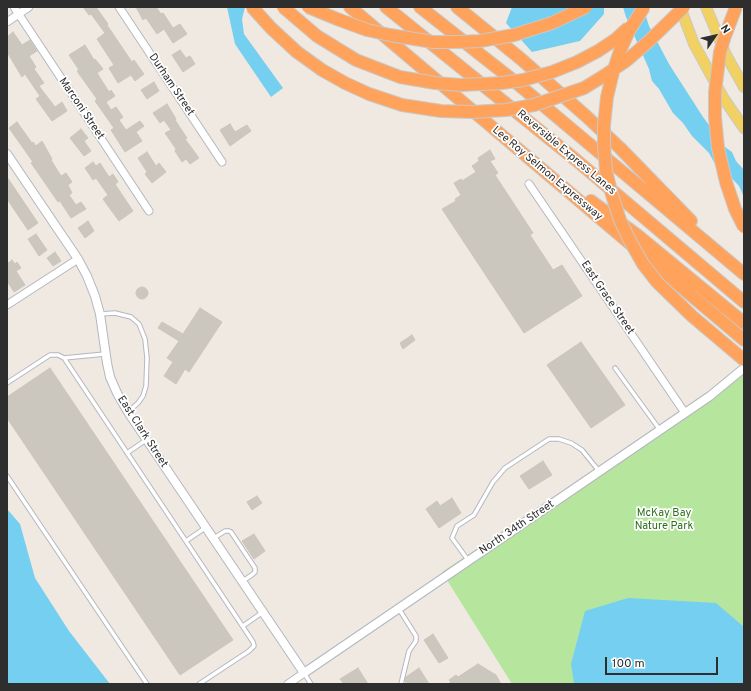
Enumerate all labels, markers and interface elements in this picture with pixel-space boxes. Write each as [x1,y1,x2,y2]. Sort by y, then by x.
north arrow [695,16,735,56]
text: N [717,22,733,36]
street label: Durham Street [145,51,197,119]
street label: Marconi Street [55,75,107,143]
street label: Reversible Express Lanes [514,108,618,198]
street label: Lee Roy Selmon Expressway [489,124,605,224]
street label: East Grace Street [577,259,637,337]
street label: East Clark Street [114,394,170,470]
street label: North 34th Street [477,498,557,558]
park label: McKay Bay Nature Park [635,507,693,533]
scale bar [607,649,720,675]
text: 100 m [612,656,645,672]

